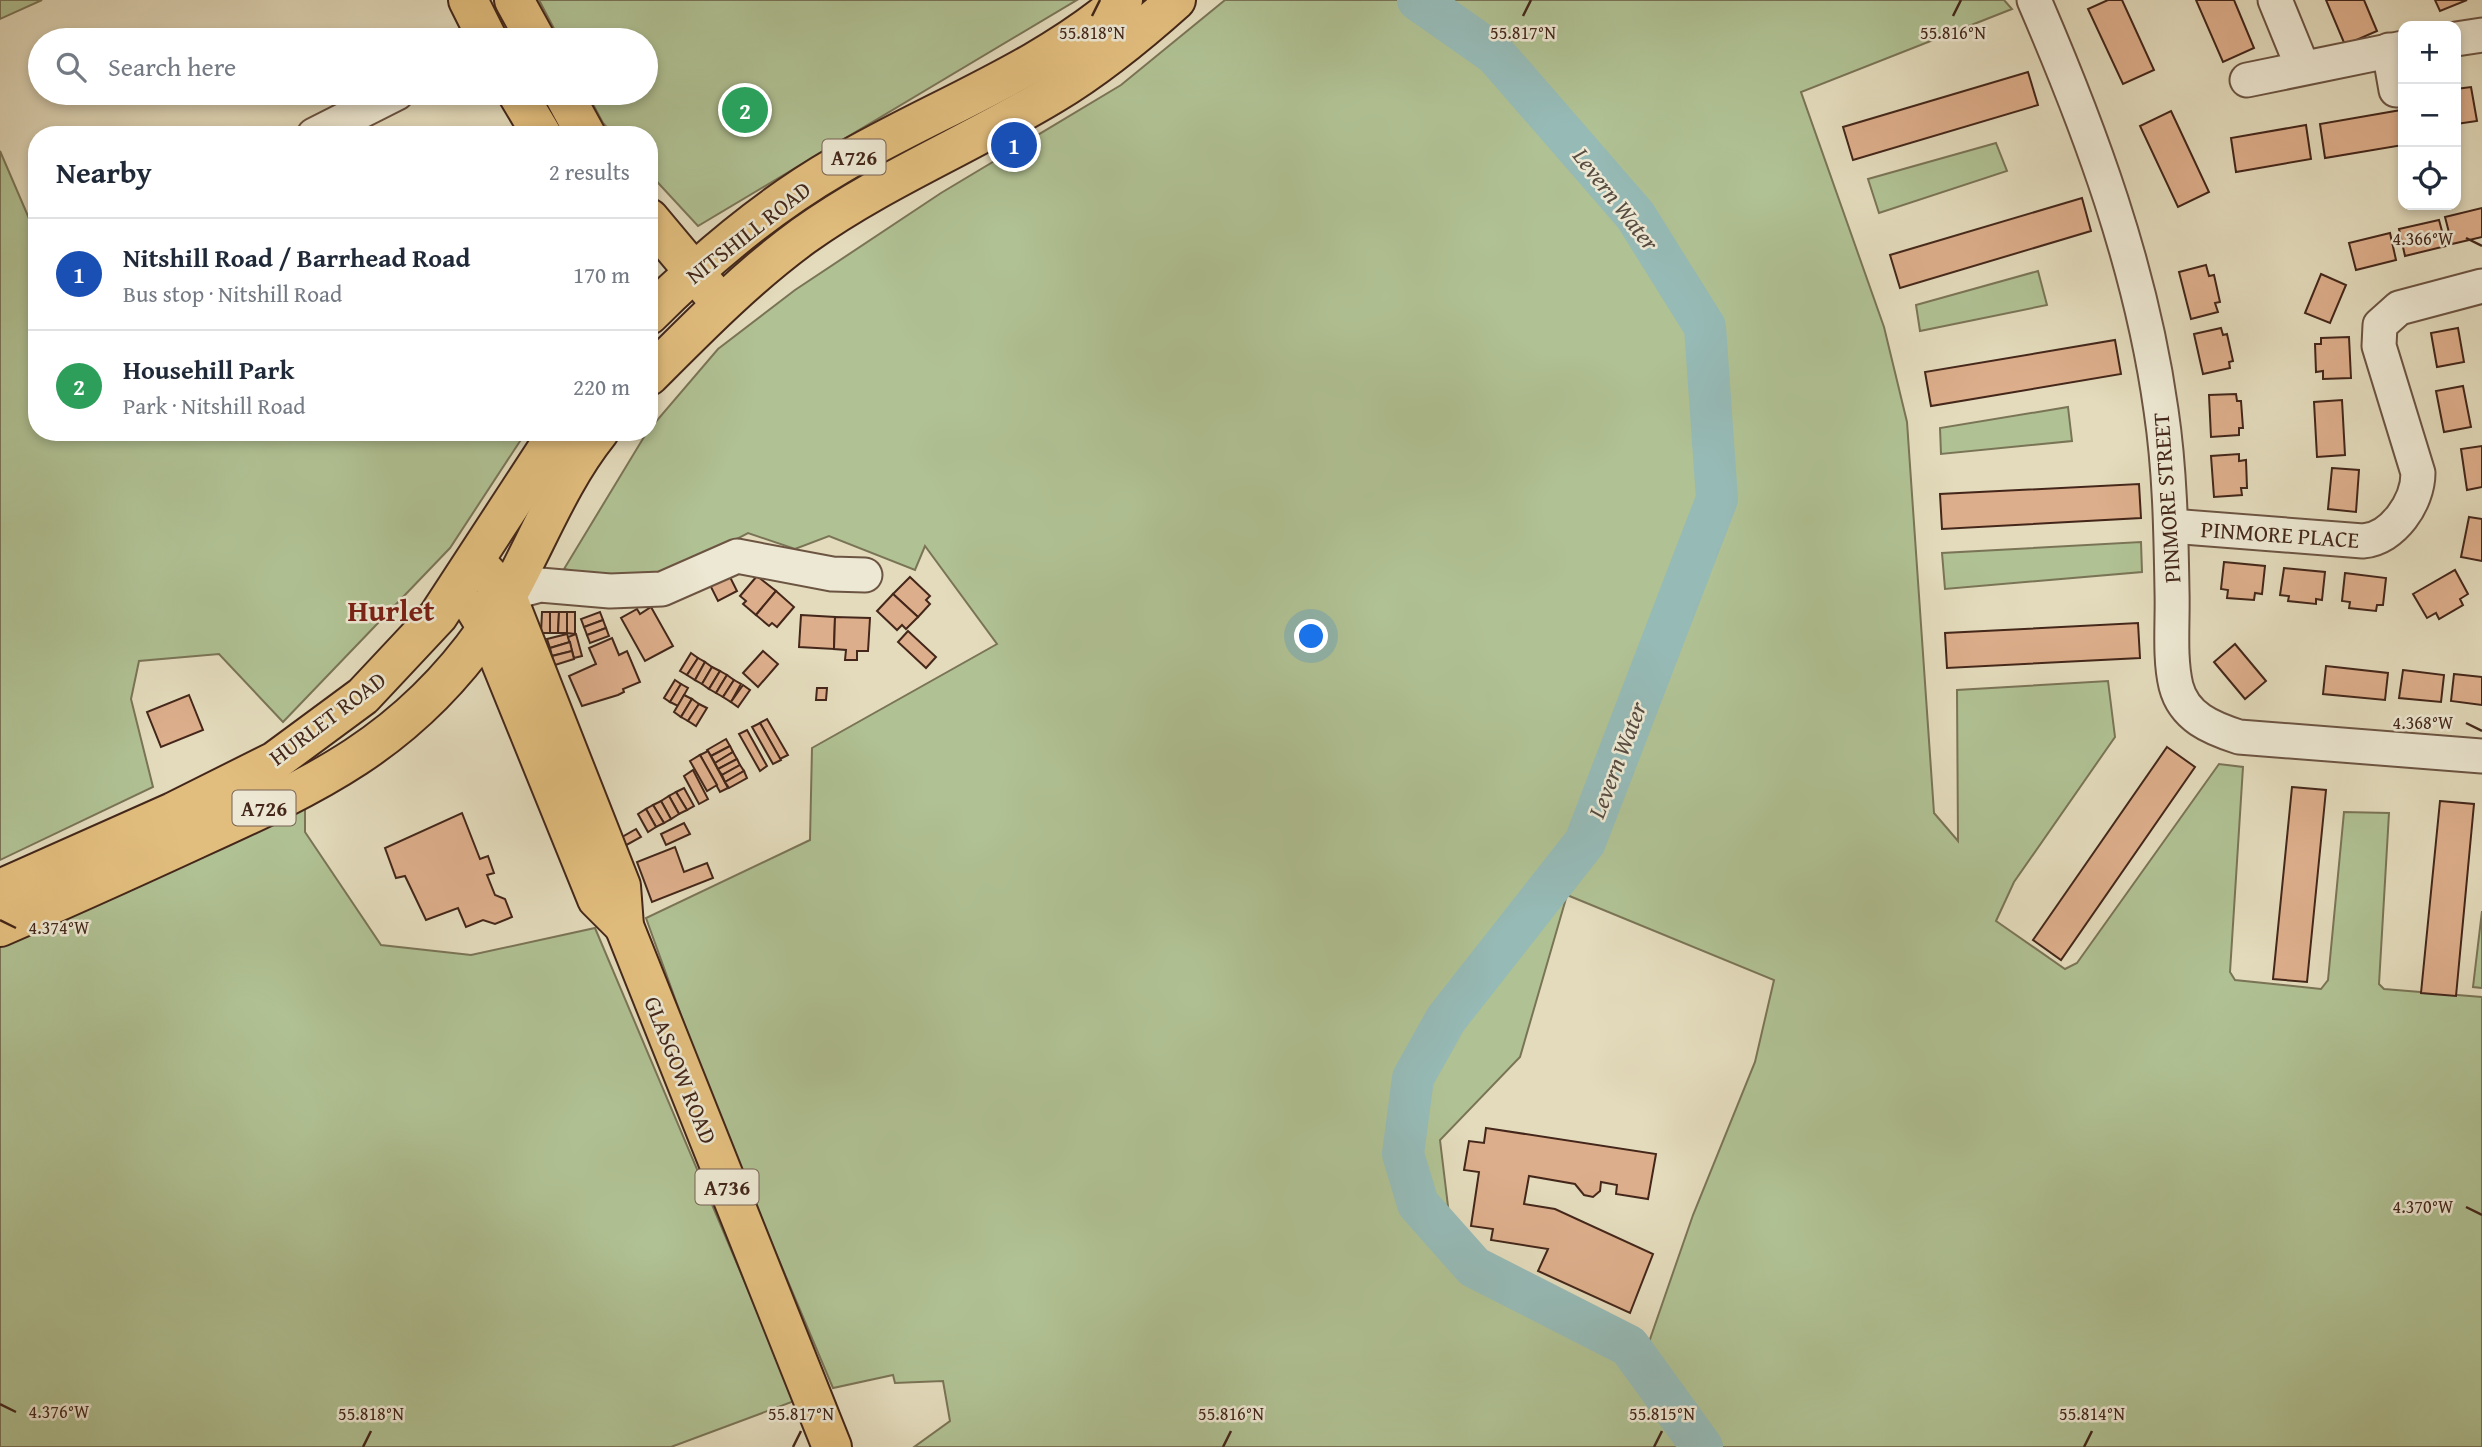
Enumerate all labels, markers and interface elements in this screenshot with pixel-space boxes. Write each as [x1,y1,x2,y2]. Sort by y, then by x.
text: 55.818°N [1059,19,1125,46]
text: 55.817°N [1490,19,1556,46]
text: 55.816°N [1920,19,1986,46]
map controls [2398,21,2461,210]
button: + [2398,21,2461,84]
search box [28,28,658,105]
text: Search here [108,47,236,86]
icon: search [52,48,90,86]
pin: 2 [722,84,768,136]
button: − [2398,84,2461,147]
pin: 1 [991,119,1037,171]
water label: Levern Water [1564,139,1668,259]
road number: A726 [822,140,886,174]
button: locate [2398,147,2461,210]
text: Nearby [56,150,152,194]
text: 2 results [549,155,630,188]
street label: NITSHILL ROAD [679,173,817,291]
text: 4.366°W [2393,225,2454,252]
text: Nitshill Road / Barrhead Road [123,238,470,277]
text: 1 [73,258,85,291]
text: 170 m [573,258,630,291]
text: Bus stop · Nitshill Road [123,277,342,310]
text: Househill Park [123,350,294,389]
text: 2 [73,370,85,403]
text: 220 m [573,370,630,403]
text: Park · Nitshill Road [123,389,306,422]
street label: PINMORE STREET [2144,412,2188,584]
street label: PINMORE PLACE [2200,512,2360,556]
district label: Hurlet [347,588,435,632]
your location [1294,619,1328,653]
street label: HURLET ROAD [262,663,392,773]
water label: Levern Water [1578,696,1656,824]
text: 4.368°W [2393,709,2454,736]
road number: A726 [232,790,296,826]
text: 4.374°W [29,914,90,941]
street label: GLASGOW ROAD [636,991,726,1149]
road number: A736 [696,1170,758,1204]
text: 4.370°W [2393,1193,2454,1220]
text: 4.376°W [29,1398,90,1425]
text: 55.818°N [338,1400,404,1427]
text: 55.817°N [768,1400,834,1427]
text: 55.816°N [1198,1400,1264,1427]
text: 55.815°N [1629,1400,1695,1427]
text: 55.814°N [2059,1400,2125,1427]

